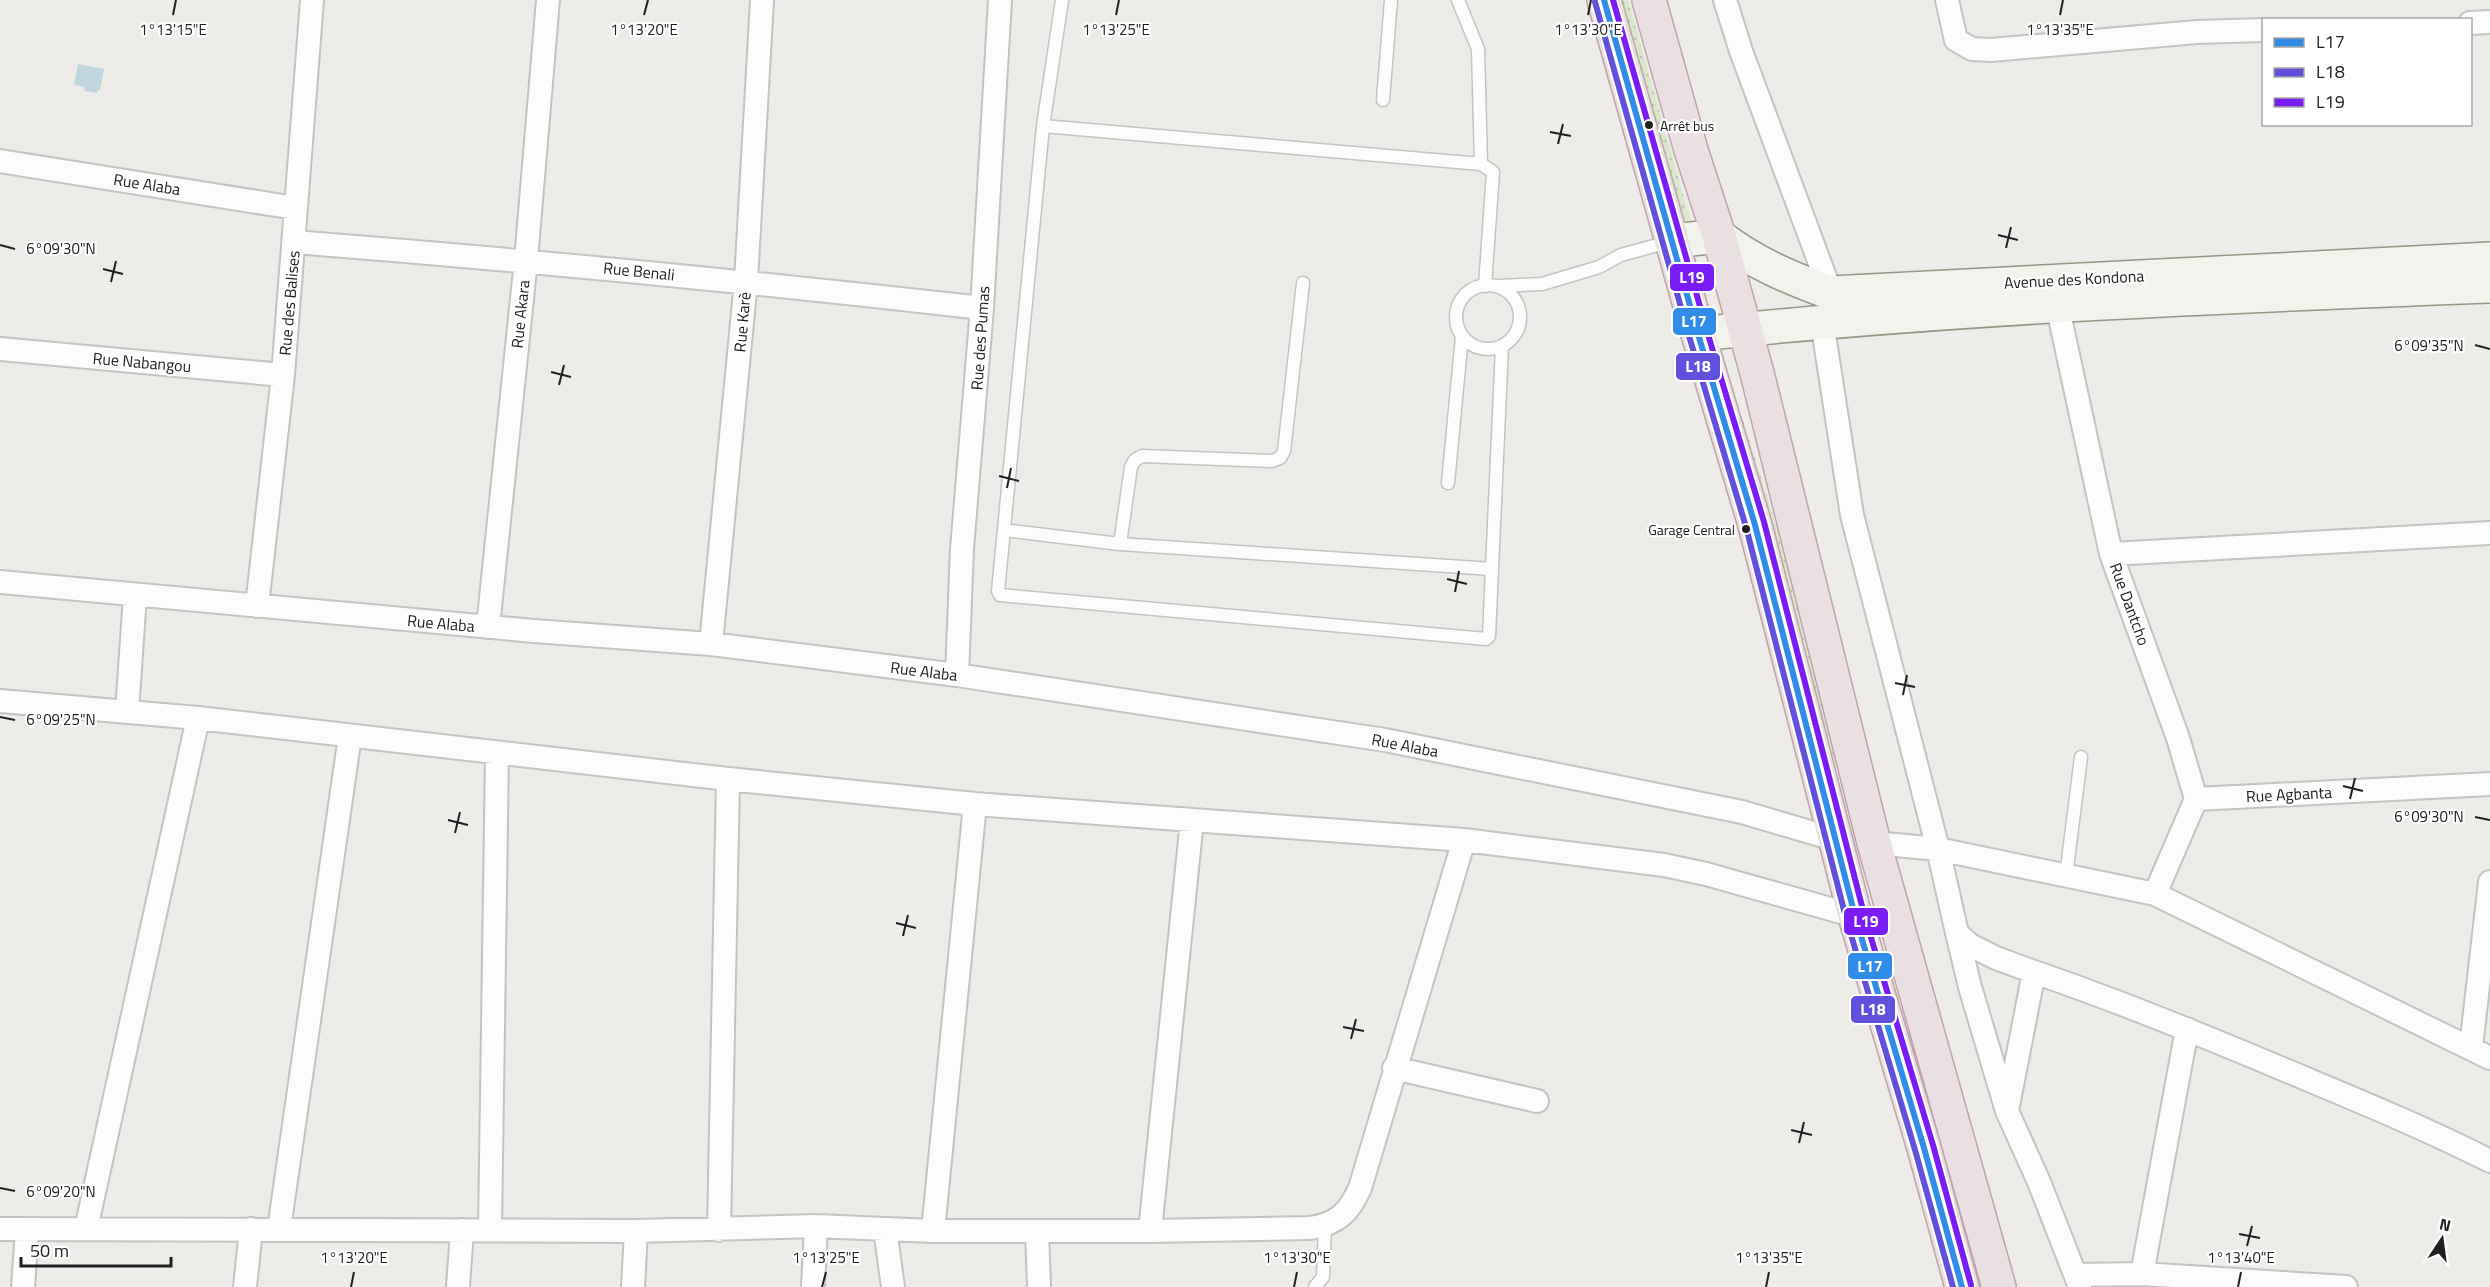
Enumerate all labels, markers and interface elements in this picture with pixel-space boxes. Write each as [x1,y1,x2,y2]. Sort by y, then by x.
text: 1°13'15"E [139,18,207,41]
text: 1°13'20"E [610,18,678,41]
text: 1°13'25"E [1082,18,1150,41]
text: 1°13'30"E [1554,18,1622,41]
text: 1°13'35"E [2026,18,2094,41]
legend [2262,18,2472,126]
text: L17 [2316,28,2345,55]
text: L18 [2316,58,2345,85]
text: L19 [2316,88,2345,115]
place label: Arrêt bus [1660,115,1714,136]
marker: Arrêt bus [1643,119,1655,131]
street label: Rue Alaba [112,167,182,201]
text: 6°09'30"N [26,237,96,260]
street label: Rue des Balises [272,249,306,357]
street label: Rue Benali [602,255,676,287]
line badge: L19 [1669,263,1715,292]
street label: Avenue des Kondona [2003,263,2145,295]
text: L19 [1679,265,1705,289]
street label: Rue Akara [504,279,536,349]
street label: Rue des Pumas [964,285,996,391]
street label: Rue Karè [727,291,757,353]
line badge: L17 [1672,307,1717,336]
text: L17 [1681,309,1707,333]
text: 6°09'35"N [2394,334,2464,357]
street label: Rue Nabangou [92,346,192,378]
line badge: L18 [1675,352,1721,381]
text: L18 [1685,354,1711,378]
place label: Garage Central [1648,519,1735,540]
marker: Garage Central [1740,523,1752,535]
street label: Rue Dantcho [2104,559,2156,649]
street label: Rue Alaba [406,608,476,638]
street label: Rue Alaba [889,655,959,687]
text: 6°09'25"N [26,708,96,731]
street label: Rue Alaba [1370,727,1440,763]
street label: Rue Agbanta [2245,780,2333,808]
text: 6°09'30"N [2394,805,2464,828]
line badge: L19 [1843,907,1889,936]
text: L19 [1853,909,1879,933]
line badge: L17 [1847,952,1893,980]
text: L17 [1857,954,1883,978]
line badge: L18 [1850,995,1896,1024]
text: L18 [1860,997,1886,1021]
text: 6°09'20"N [26,1180,96,1203]
north arrow [2412,1209,2472,1269]
text: N [2437,1211,2453,1237]
scale bar [21,1230,171,1268]
text: 50 m [30,1237,69,1264]
text: 1°13'20"E [320,1246,388,1269]
text: 1°13'25"E [792,1246,860,1269]
text: 1°13'30"E [1263,1246,1331,1269]
text: 1°13'35"E [1735,1246,1803,1269]
text: 1°13'40"E [2207,1246,2275,1269]

